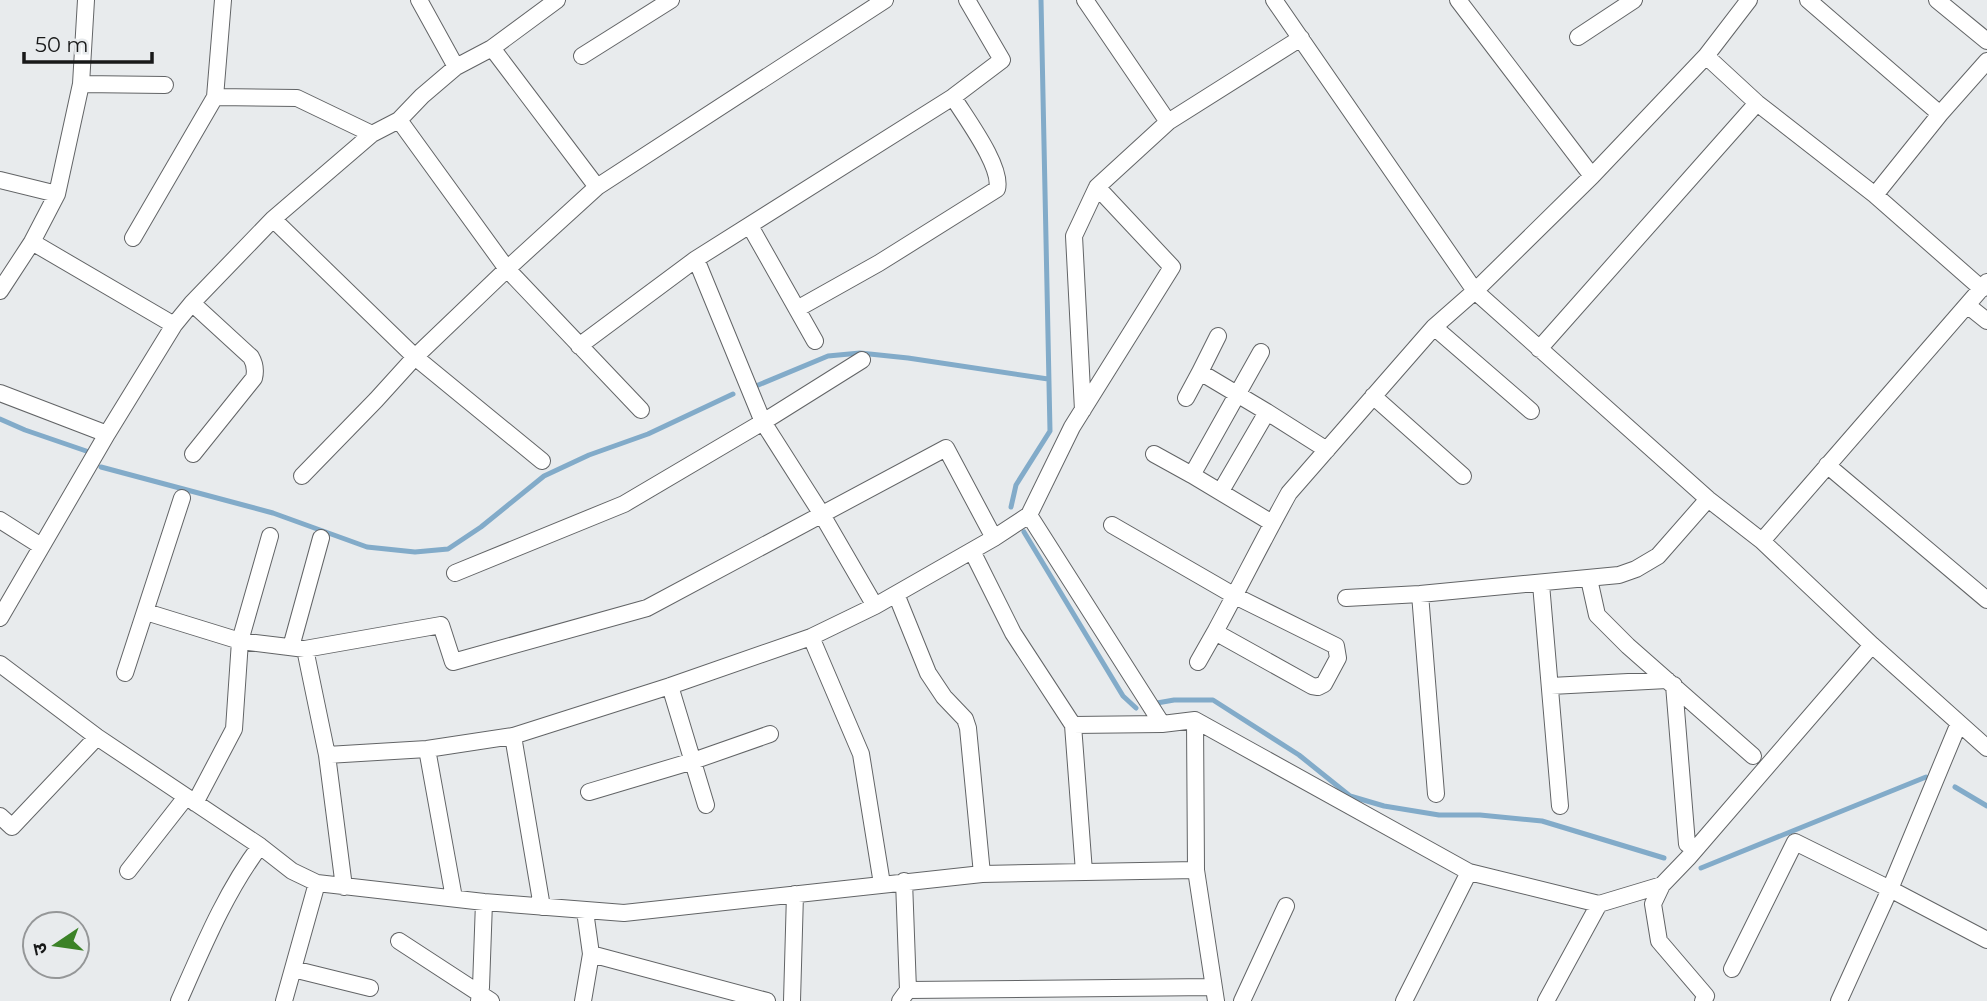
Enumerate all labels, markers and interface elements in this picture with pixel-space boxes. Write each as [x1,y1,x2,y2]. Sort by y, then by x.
scale bar [24,21,152,65]
text: 50 m [35,32,89,57]
north arrow [21,910,91,980]
text: उ [27,940,52,957]

